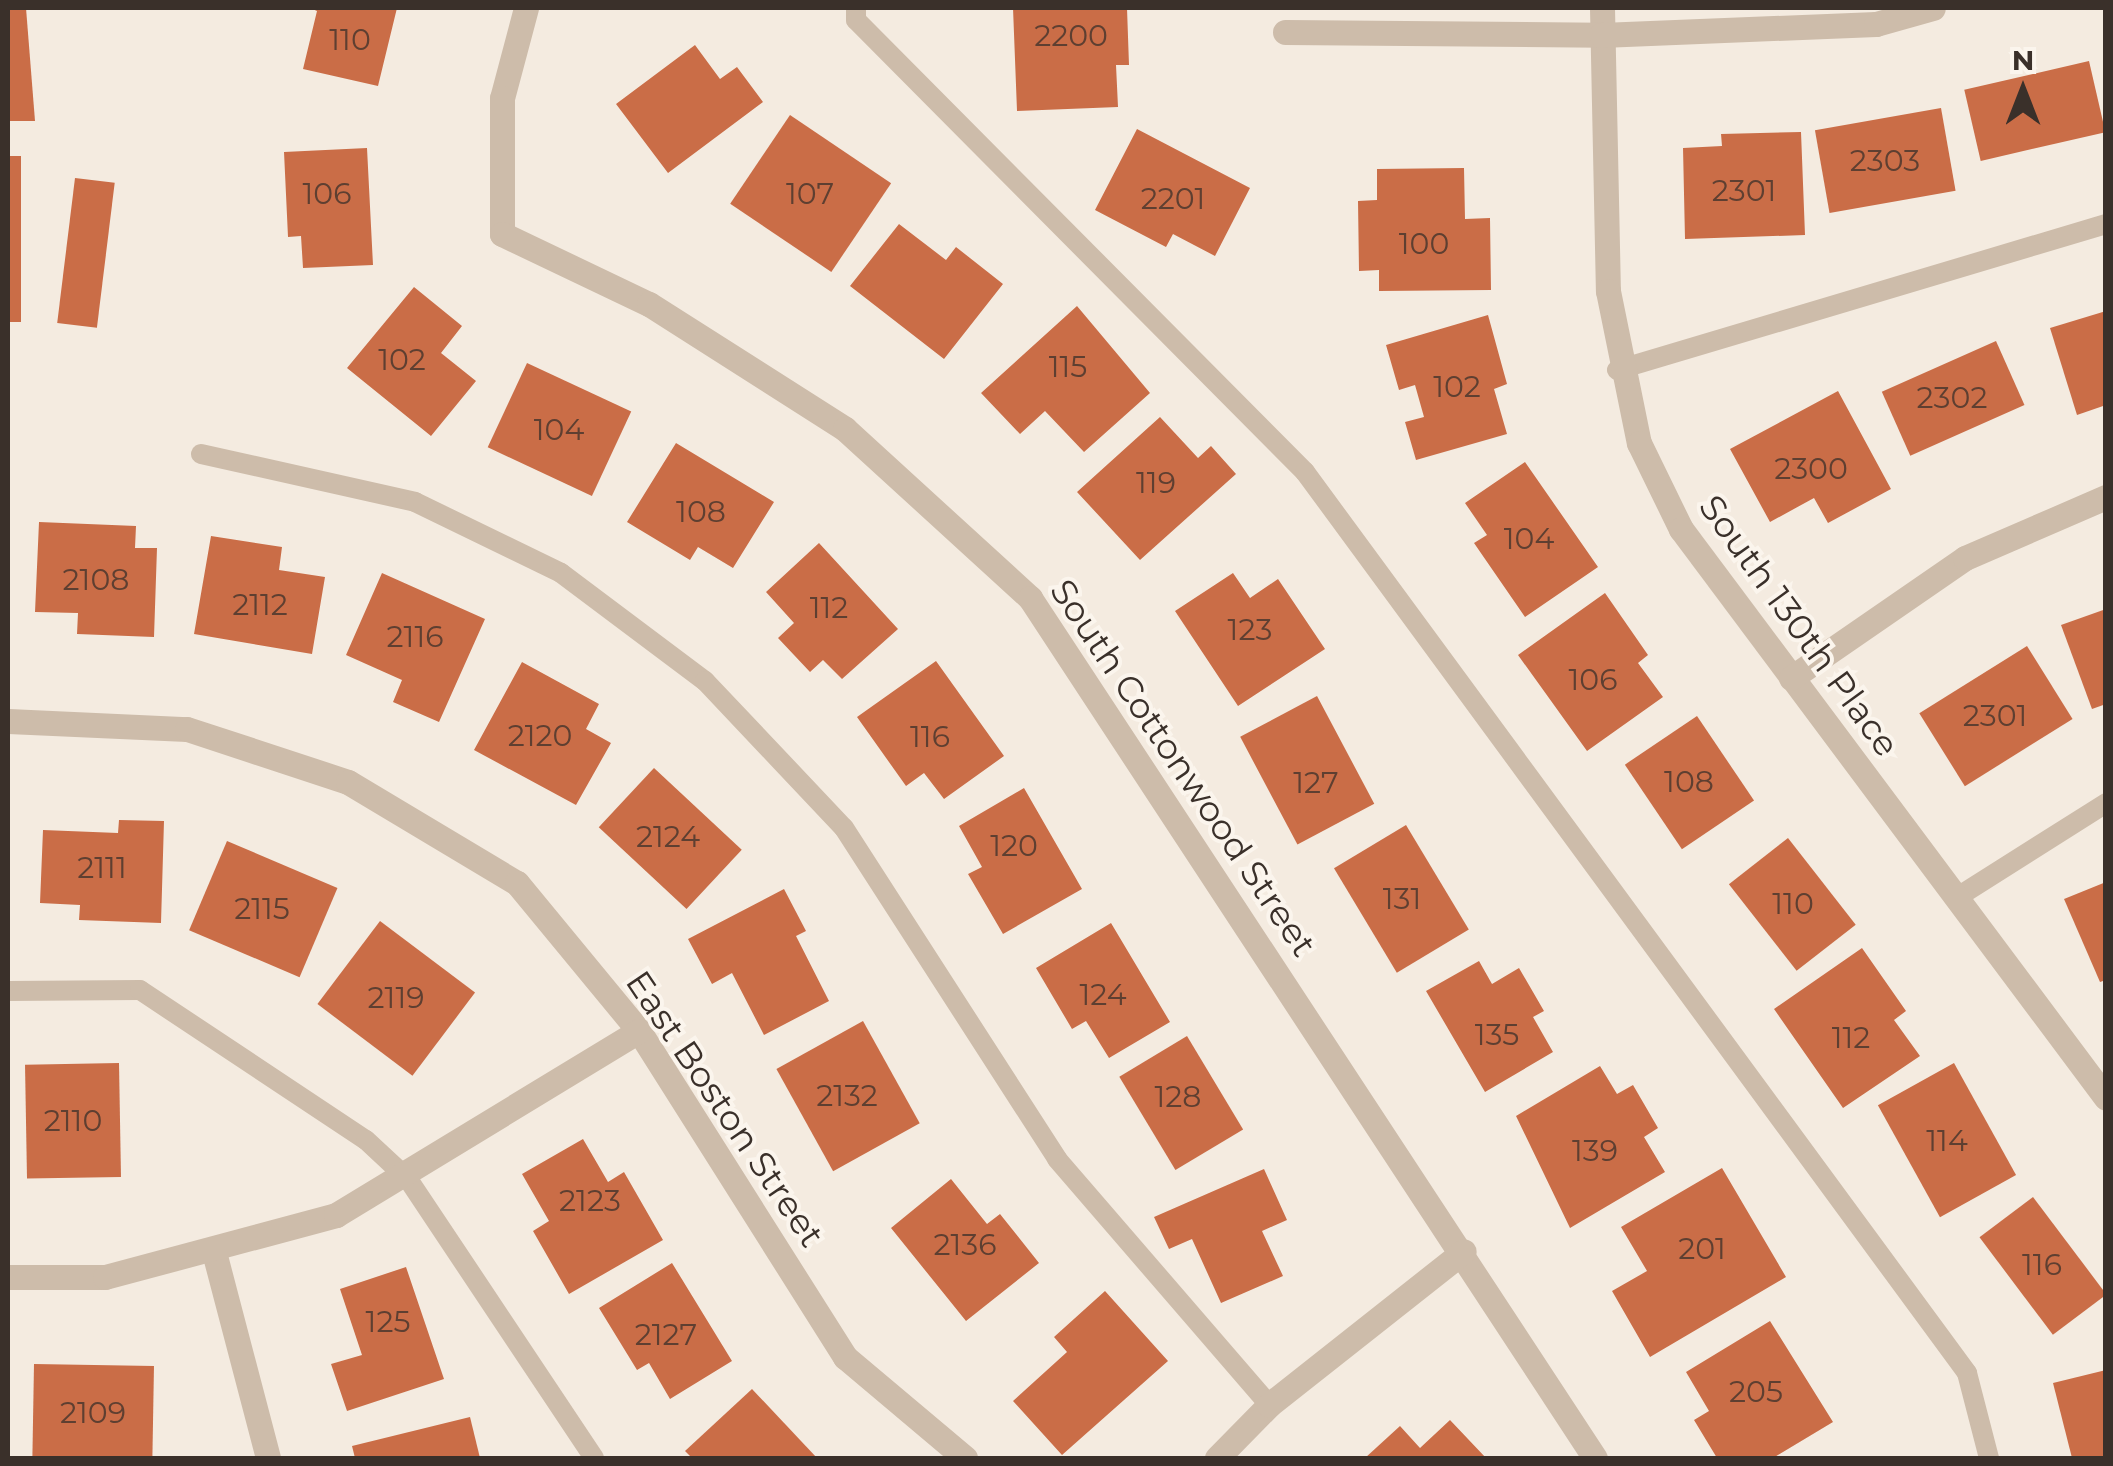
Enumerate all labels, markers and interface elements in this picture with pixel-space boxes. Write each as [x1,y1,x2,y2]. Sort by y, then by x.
house number: 2200 [1034,18,1108,54]
house number: 110 [329,22,371,58]
north arrow [1973,40,2073,140]
text: N [2012,43,2034,77]
house number: 2303 [1850,143,1920,179]
house number: 2301 [1712,173,1776,209]
house number: 106 [303,176,351,212]
house number: 107 [786,176,834,212]
house number: 2201 [1141,181,1205,217]
house number: 100 [1399,226,1449,262]
house number: 102 [378,342,426,378]
house number: 115 [1049,349,1087,385]
house number: 102 [1433,369,1481,405]
house number: 2302 [1917,380,1987,416]
house number: 104 [534,412,584,448]
house number: 2300 [1774,451,1848,487]
house number: 119 [1136,465,1176,501]
street label: South 130th Place [1690,487,1908,765]
house number: 108 [676,494,726,530]
house number: 104 [1504,521,1554,557]
house number: 2108 [63,562,129,598]
street label: South Cottonwood Street [1041,572,1325,964]
house number: 2112 [232,587,288,623]
house number: 112 [810,590,848,626]
house number: 123 [1228,612,1272,648]
house number: 2116 [387,619,443,655]
house number: 106 [1569,662,1617,698]
house number: 2301 [1963,698,2027,734]
house number: 2120 [508,718,572,754]
house number: 116 [910,719,950,755]
house number: 108 [1664,764,1714,800]
house number: 127 [1293,765,1339,801]
house number: 2124 [636,819,700,855]
house number: 120 [990,828,1038,864]
house number: 2111 [77,850,127,886]
house number: 131 [1383,881,1421,917]
house number: 110 [1772,886,1814,922]
house number: 2115 [234,891,290,927]
street label: East Boston Street [617,963,833,1255]
house number: 124 [1079,977,1127,1013]
house number: 2119 [368,980,424,1016]
house number: 135 [1475,1017,1519,1053]
house number: 112 [1832,1020,1870,1056]
house number: 2132 [816,1078,878,1114]
house number: 128 [1154,1079,1202,1115]
house number: 2110 [44,1103,102,1139]
house number: 114 [1926,1123,1968,1159]
house number: 139 [1572,1133,1618,1169]
house number: 2123 [559,1183,621,1219]
house number: 2136 [933,1227,997,1263]
house number: 201 [1678,1231,1726,1267]
house number: 116 [2022,1247,2062,1283]
house number: 125 [366,1304,410,1340]
house number: 2127 [635,1317,697,1353]
house number: 205 [1729,1374,1783,1410]
house number: 2109 [60,1395,126,1431]

